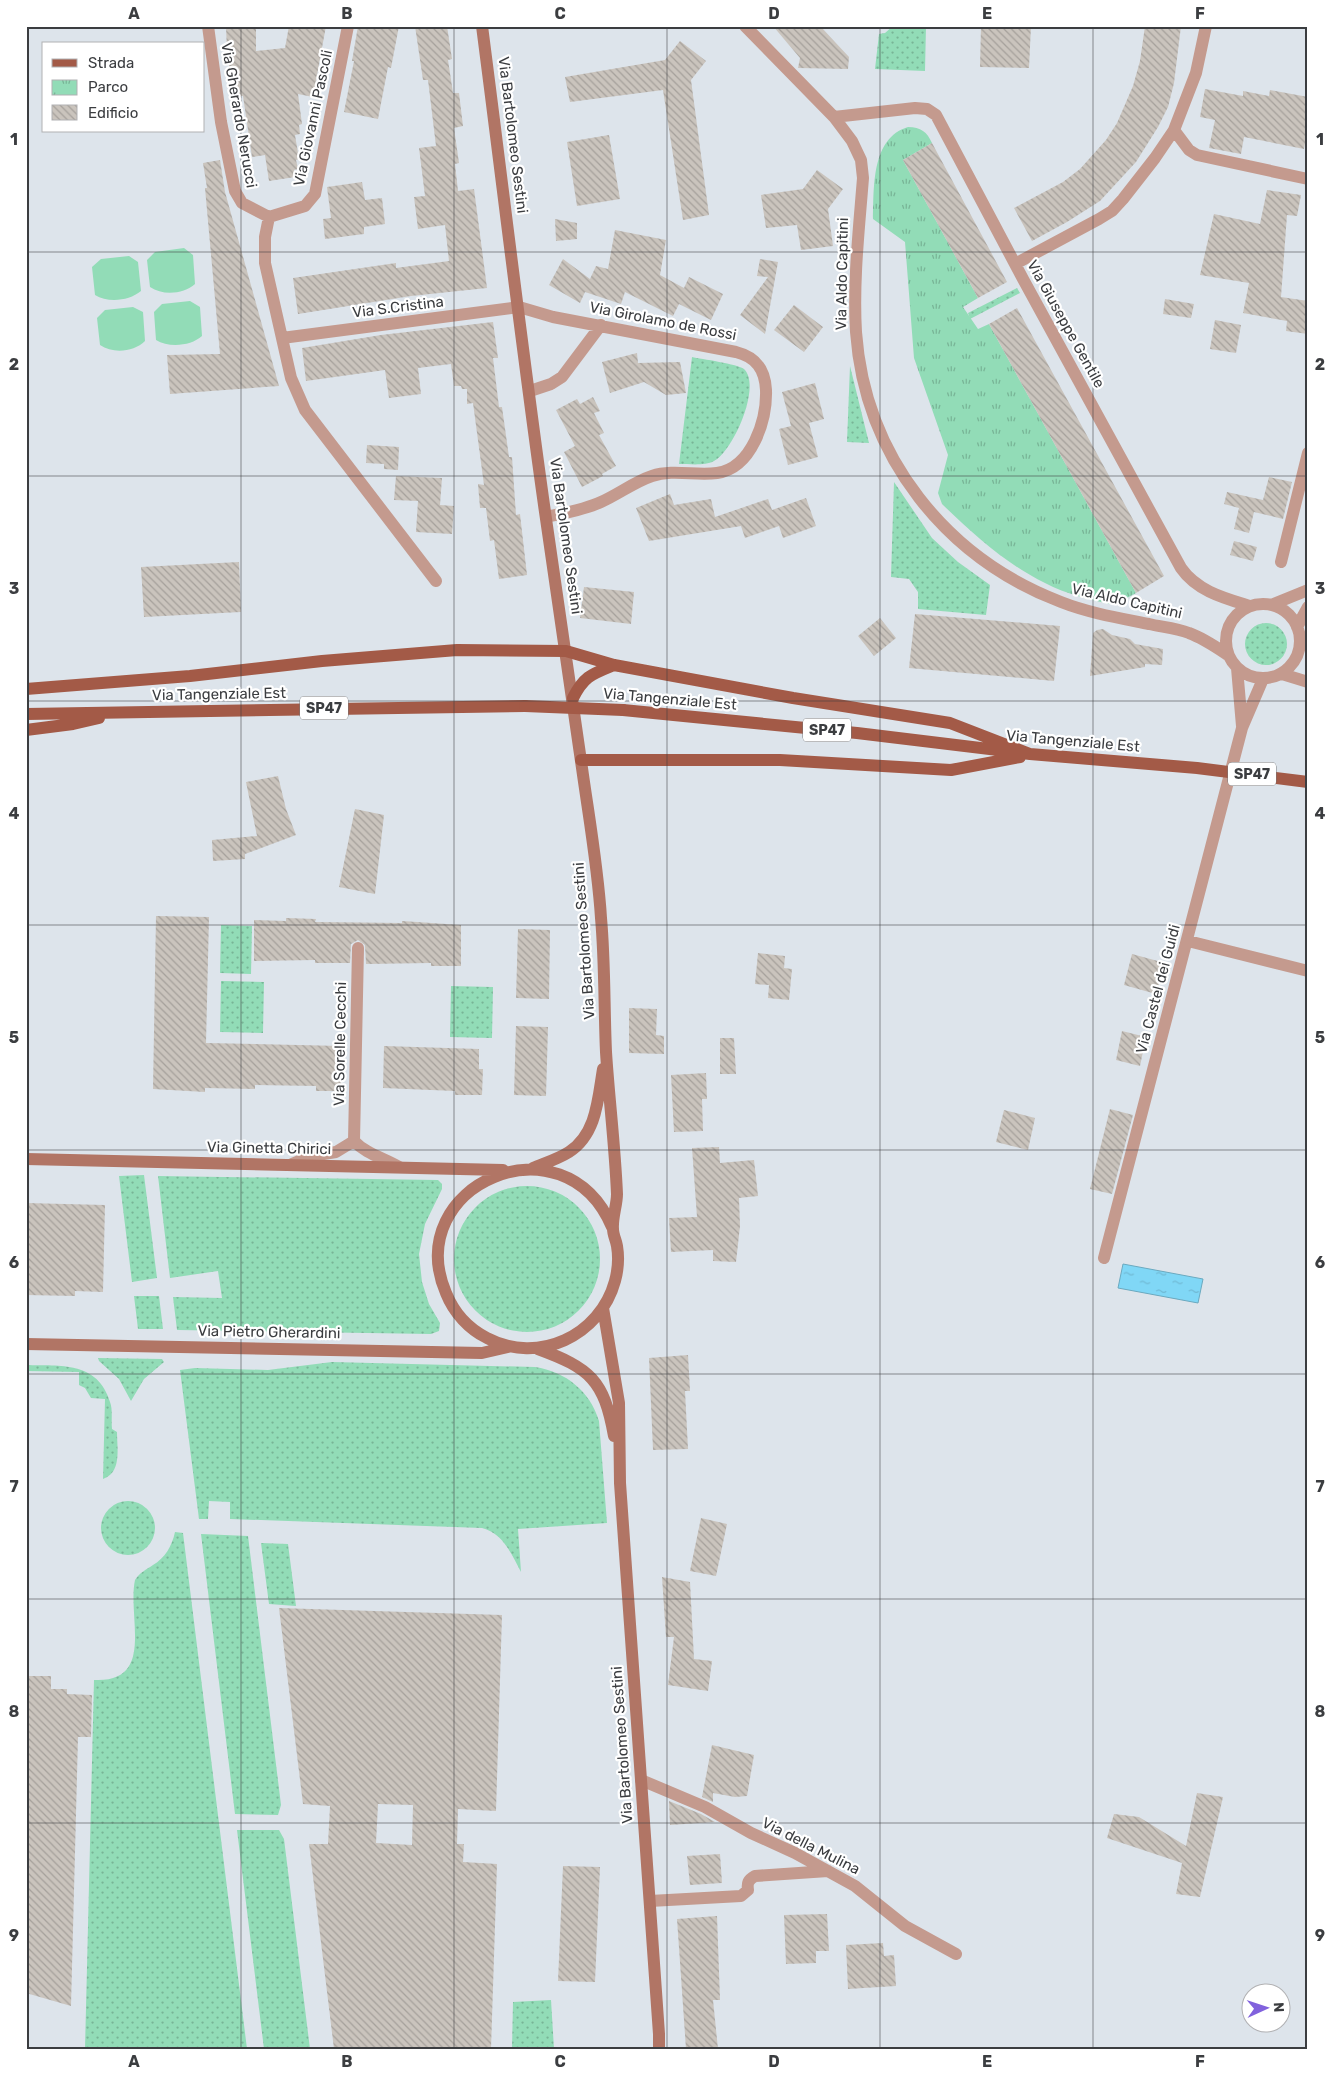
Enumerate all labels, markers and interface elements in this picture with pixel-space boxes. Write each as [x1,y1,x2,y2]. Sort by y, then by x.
text: A [128,4,140,23]
text: B [341,4,353,23]
text: C [554,4,566,23]
text: D [768,4,780,23]
text: E [982,4,992,23]
text: F [1195,4,1205,23]
street label: Via Gherardo Nerucci [217,41,261,189]
legend [42,42,205,132]
street label: Via Giovanni Pascoli [290,48,336,188]
text: Strada [88,54,134,72]
street label: Via Bartolomeo Sestini [494,56,532,214]
text: Parco [88,78,128,96]
text: Edificio [88,104,138,122]
text: 1 [10,130,18,149]
text: 1 [1316,130,1324,149]
street label: Via Aldo Capitini [832,217,852,331]
street label: Via Giuseppe Gentile [1023,257,1109,391]
street label: Via S.Cristina [351,292,445,322]
street label: Via Girolamo de Rossi [588,298,738,344]
text: 2 [9,355,19,374]
text: 2 [1315,355,1325,374]
street label: Via Bartolomeo Sestini [546,457,586,615]
text: 3 [9,579,19,598]
text: 3 [1315,579,1325,598]
street label: Via Aldo Capitini [1070,580,1184,622]
street label: Via Tangenziale Est [152,684,286,704]
street label: Via Tangenziale Est [602,684,738,714]
road number: SP47 [300,696,348,720]
road number: SP47 [803,718,851,742]
street label: Via Tangenziale Est [1005,726,1141,756]
road number: SP47 [1228,762,1276,786]
text: 4 [9,804,20,823]
text: 4 [1315,804,1326,823]
street label: Via Bartolomeo Sestini [570,862,598,1020]
street label: Via Castel dei Guidi [1132,922,1184,1056]
street label: Via Sorelle Cecchi [330,982,350,1106]
text: 5 [9,1028,19,1047]
text: 5 [1315,1028,1325,1047]
street label: Via Ginetta Chirici [207,1138,331,1158]
text: 6 [9,1253,19,1272]
text: 6 [1315,1253,1325,1272]
street label: Via Pietro Gherardini [197,1322,341,1342]
text: 7 [9,1477,19,1496]
text: 7 [1315,1477,1325,1496]
street label: Via Bartolomeo Sestini [608,1666,636,1824]
text: 8 [9,1702,20,1721]
text: 8 [1315,1702,1326,1721]
street label: Via della Mulina [759,1814,863,1878]
text: 9 [9,1926,19,1945]
text: 9 [1315,1926,1325,1945]
north arrow [1242,1982,1292,2032]
text: N [1270,2002,1287,2013]
text: A [128,2052,140,2071]
text: B [341,2052,353,2071]
text: C [554,2052,566,2071]
text: D [768,2052,780,2071]
text: E [982,2052,992,2071]
text: F [1195,2052,1205,2071]

